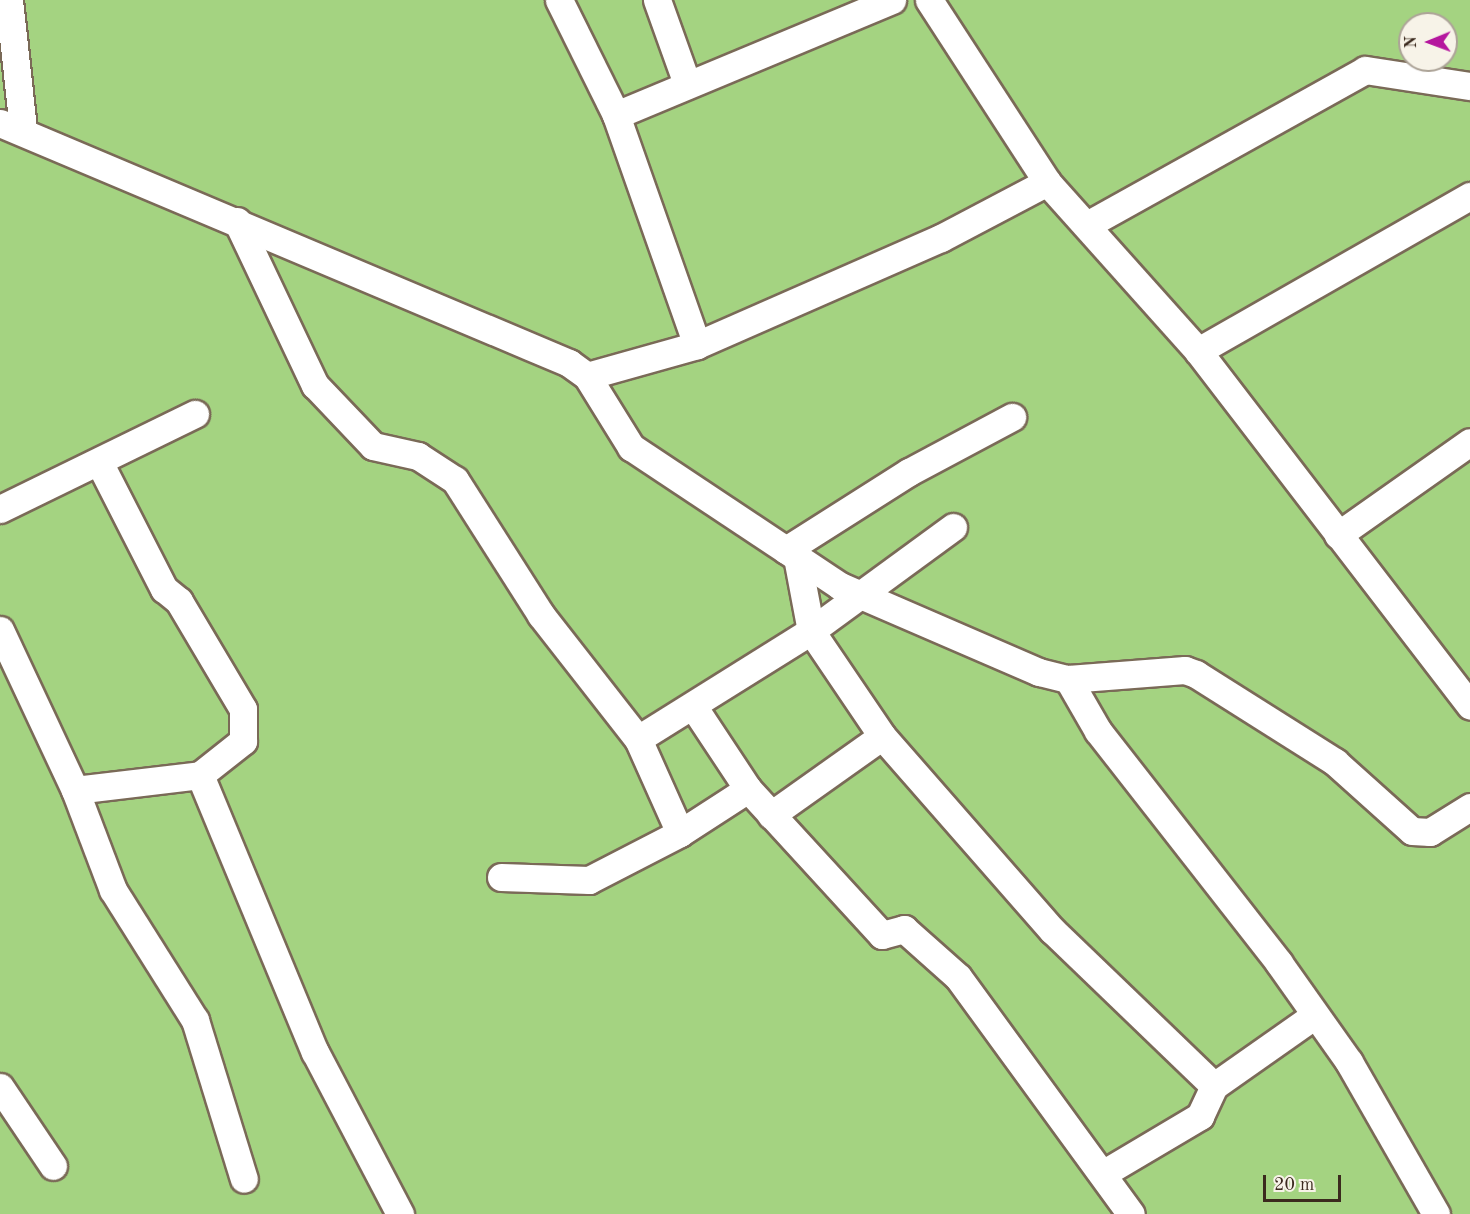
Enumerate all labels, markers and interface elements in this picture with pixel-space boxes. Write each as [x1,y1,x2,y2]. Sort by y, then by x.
north arrow [1398,12,1458,72]
text: N [1404,36,1420,49]
scale bar [1266,1163,1344,1201]
text: 20 m [1274,1176,1314,1194]

